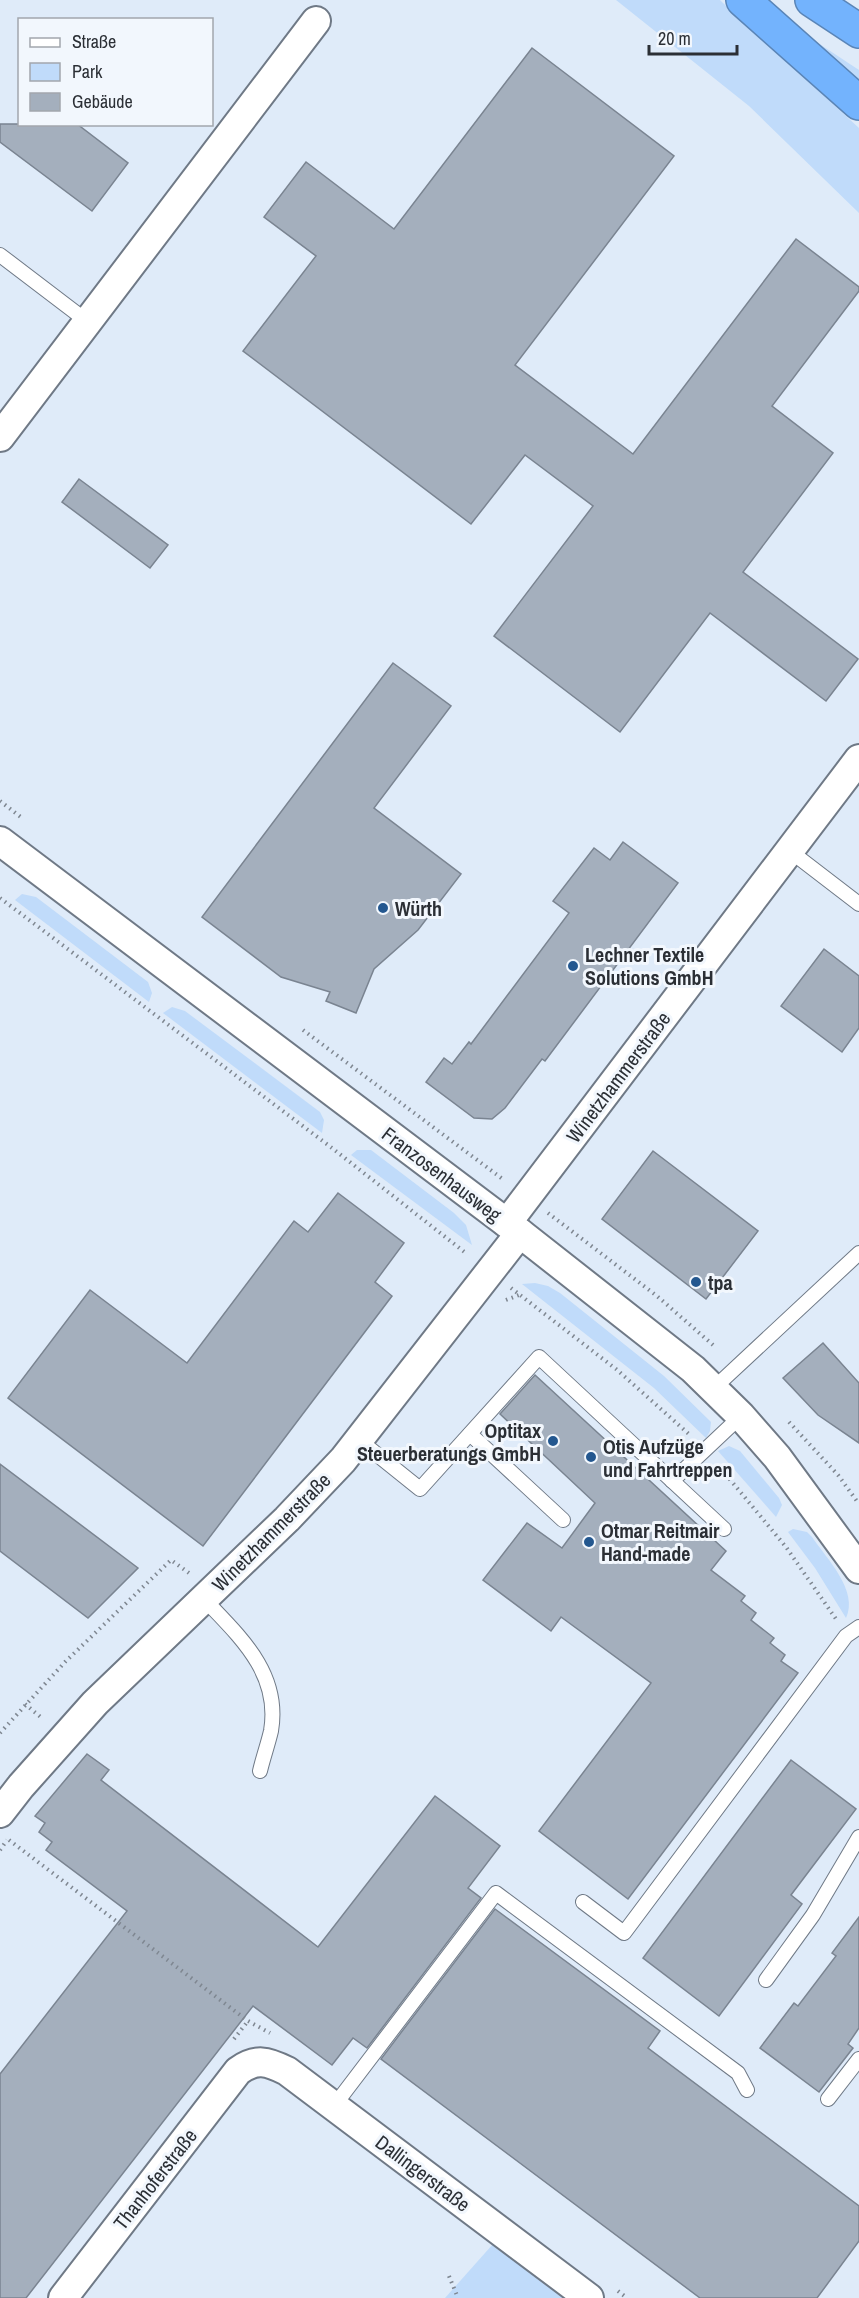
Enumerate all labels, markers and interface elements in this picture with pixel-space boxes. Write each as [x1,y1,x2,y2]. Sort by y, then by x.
legend [18,18,213,126]
scale bar [649,18,738,56]
text: 20 m [658,26,691,51]
text: Straße [72,29,116,54]
text: Park [72,59,103,84]
text: Gebäude [72,89,133,114]
place label: Würth [395,895,442,922]
marker: Würth [376,901,390,915]
place label: Lechner Textile Solutions GmbH [585,941,713,991]
marker: Lechner Textile Solutions GmbH [566,959,580,973]
street label: Winetzhammerstraße [560,1006,676,1148]
street label: Franzosenhausweg [377,1120,507,1228]
place label: tpa [708,1269,733,1296]
marker: tpa [689,1275,703,1289]
place label: Optitax Steuerberatungs GmbH [357,1417,542,1467]
place label: Otis Aufzüge und Fahrtreppen [603,1433,733,1483]
marker: Optitax Steuerberatungs GmbH [546,1434,560,1448]
marker: Otis Aufzüge und Fahrtreppen [584,1450,598,1464]
street label: Winetzhammerstraße [206,1467,336,1597]
place label: Otmar Reitmair Hand-made [601,1517,720,1567]
marker: Otmar Reitmair Hand-made [582,1535,596,1549]
street label: Thanhoferstraße [107,2123,203,2235]
street label: Dallingerstraße [370,2128,476,2218]

